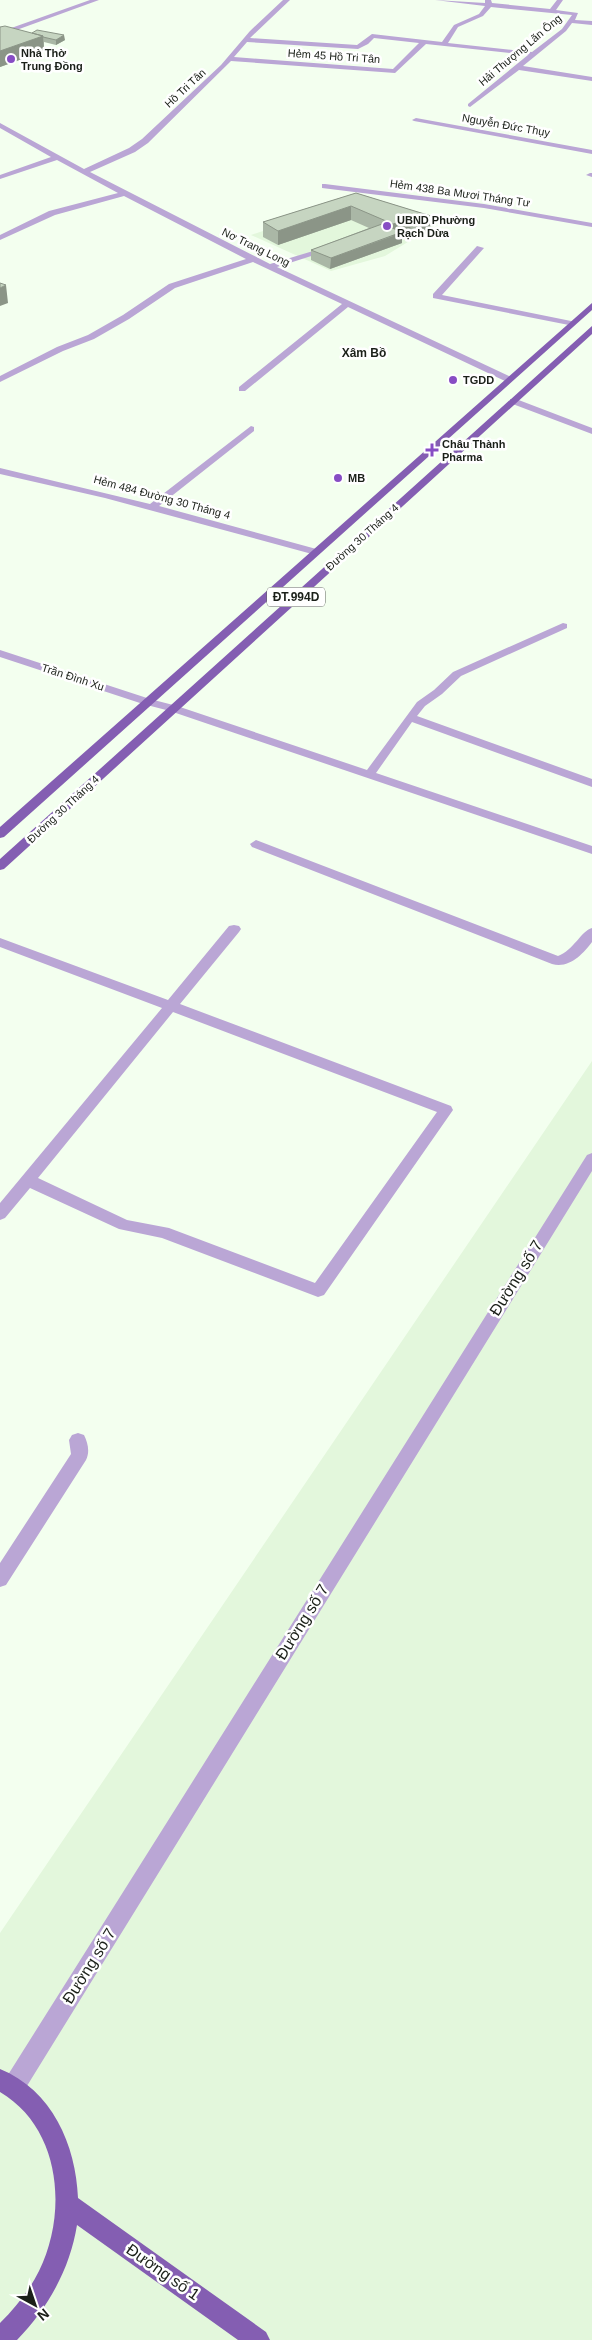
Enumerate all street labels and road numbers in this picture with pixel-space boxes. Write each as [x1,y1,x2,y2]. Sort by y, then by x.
street label: Hải Thượng Lãn Ông [476,12,564,88]
street label: Hẻm 45 Hồ Tri Tân [287,47,381,65]
street label: Hồ Tri Tân [162,66,208,110]
street label: Nguyễn Đức Thụy [461,111,551,139]
street label: Hẻm 438 Ba Mươi Tháng Tư [389,177,531,209]
street label: Nơ Trang Long [220,225,292,269]
street label: Hẻm 484 Đường 30 Tháng 4 [92,473,232,521]
street label: Đường 30 Tháng 4 [323,501,401,573]
road number: ĐT.994D [267,588,325,606]
street label: Trần Đình Xu [40,661,106,693]
street label: Đường 30 Tháng 4 [25,773,101,845]
street label: Đường số 7 [486,1237,546,1319]
street label: Đường số 7 [272,1581,332,1663]
street label: Đường số 7 [59,1925,119,2007]
street label: Đường số 1 [123,2241,203,2303]

